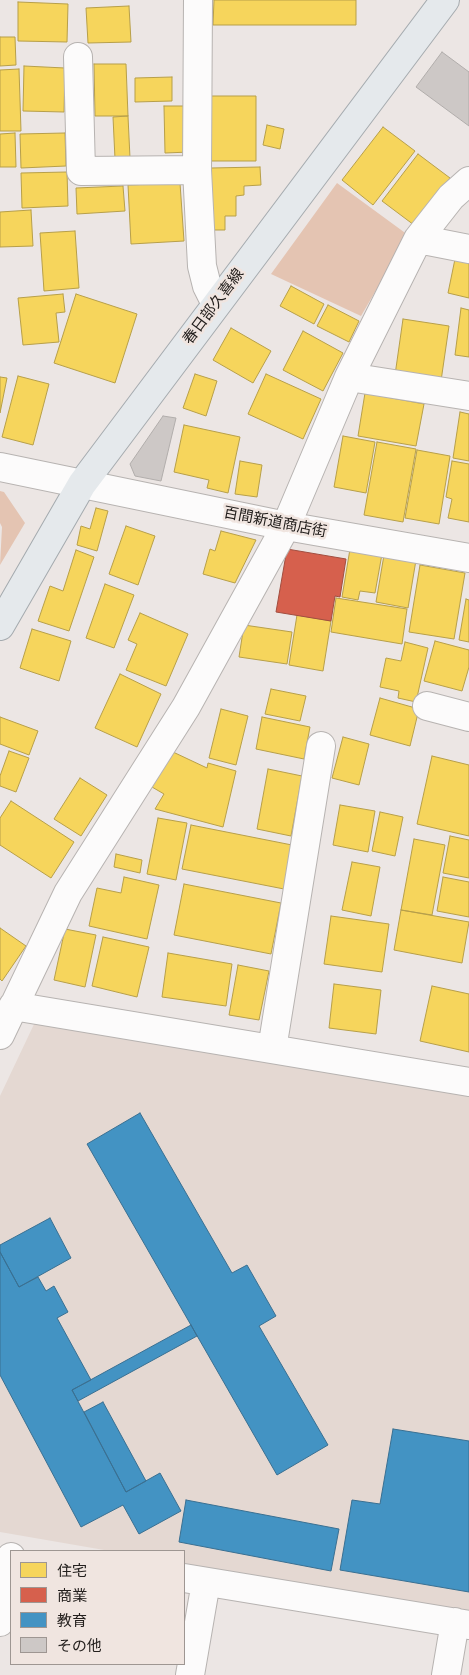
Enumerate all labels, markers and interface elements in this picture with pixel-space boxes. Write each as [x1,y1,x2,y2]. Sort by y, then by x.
street label: 春日部久喜線 [180,266,248,348]
street label: 百間新道商店街 [222,504,328,542]
legend [10,1550,185,1665]
text: 住宅 [57,1562,87,1581]
text: 商業 [57,1587,87,1606]
text: 教育 [57,1612,87,1631]
text: その他 [57,1637,102,1656]

